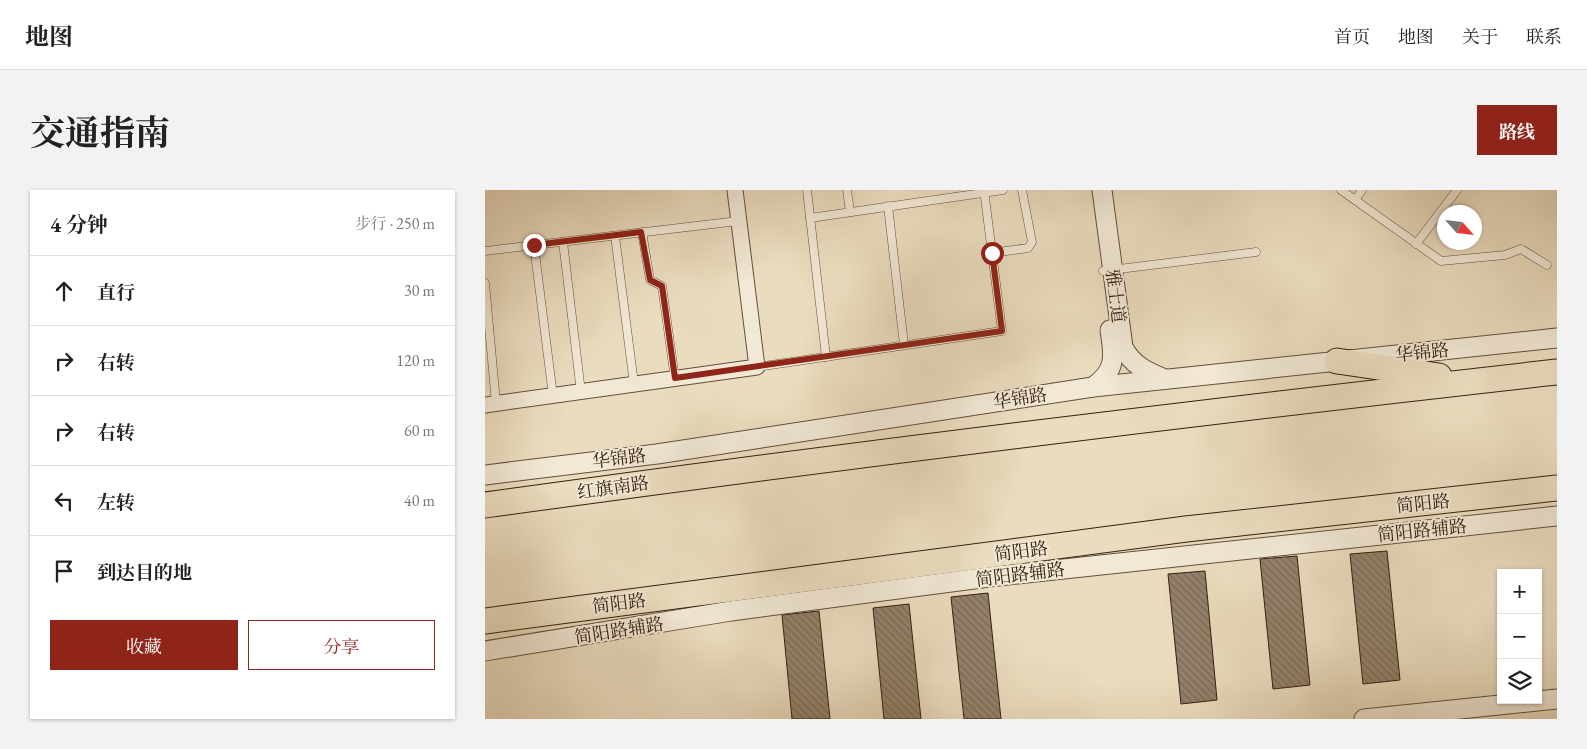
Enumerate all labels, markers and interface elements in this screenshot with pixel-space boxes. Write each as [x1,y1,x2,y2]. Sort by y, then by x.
text: 地图 [25,21,73,52]
text: 首页 [1334,25,1370,48]
text: 地图 [1398,25,1434,48]
text: 关于 [1462,25,1498,48]
text: 联系 [1526,25,1562,48]
button: 路线 [1477,105,1557,155]
text: 交通指南 [30,110,170,155]
north arrow [1437,205,1482,250]
text: 4 分钟 [50,211,108,238]
text: 步行 · 250 m [355,213,435,234]
route end [523,234,546,257]
route start [981,242,1004,265]
street label: 雅士道 [1101,268,1131,324]
icon: ahead [50,277,78,305]
text: 直行 [97,280,135,305]
text: 30 m [404,280,435,301]
street label: 华锦路 [1394,338,1450,366]
icon: right [50,347,78,375]
text: 右转 [97,350,135,375]
text: 120 m [396,350,435,371]
street label: 华锦路 [992,382,1048,414]
icon: right [50,417,78,445]
text: 右转 [97,420,135,445]
text: 60 m [404,420,435,441]
street label: 华锦路 [591,443,647,473]
street label: 红旗南路 [576,471,650,503]
icon: left [50,487,78,515]
street label: 简阳路 [1395,489,1451,517]
text: 左转 [97,490,135,515]
text: 40 m [404,490,435,511]
street label: 简阳路辅路 [1376,514,1468,546]
street label: 简阳路 [993,536,1049,566]
icon: arrive [50,557,78,585]
street label: 简阳路辅路 [974,557,1066,591]
text: 到达目的地 [97,560,192,585]
map controls [1497,569,1542,704]
button: + [1497,569,1542,614]
street label: 简阳路 [591,588,647,618]
street label: 简阳路辅路 [573,612,665,648]
button: − [1497,614,1542,659]
button: 收藏 [50,620,238,670]
button: 分享 [248,620,435,670]
button: layers [1497,659,1542,704]

